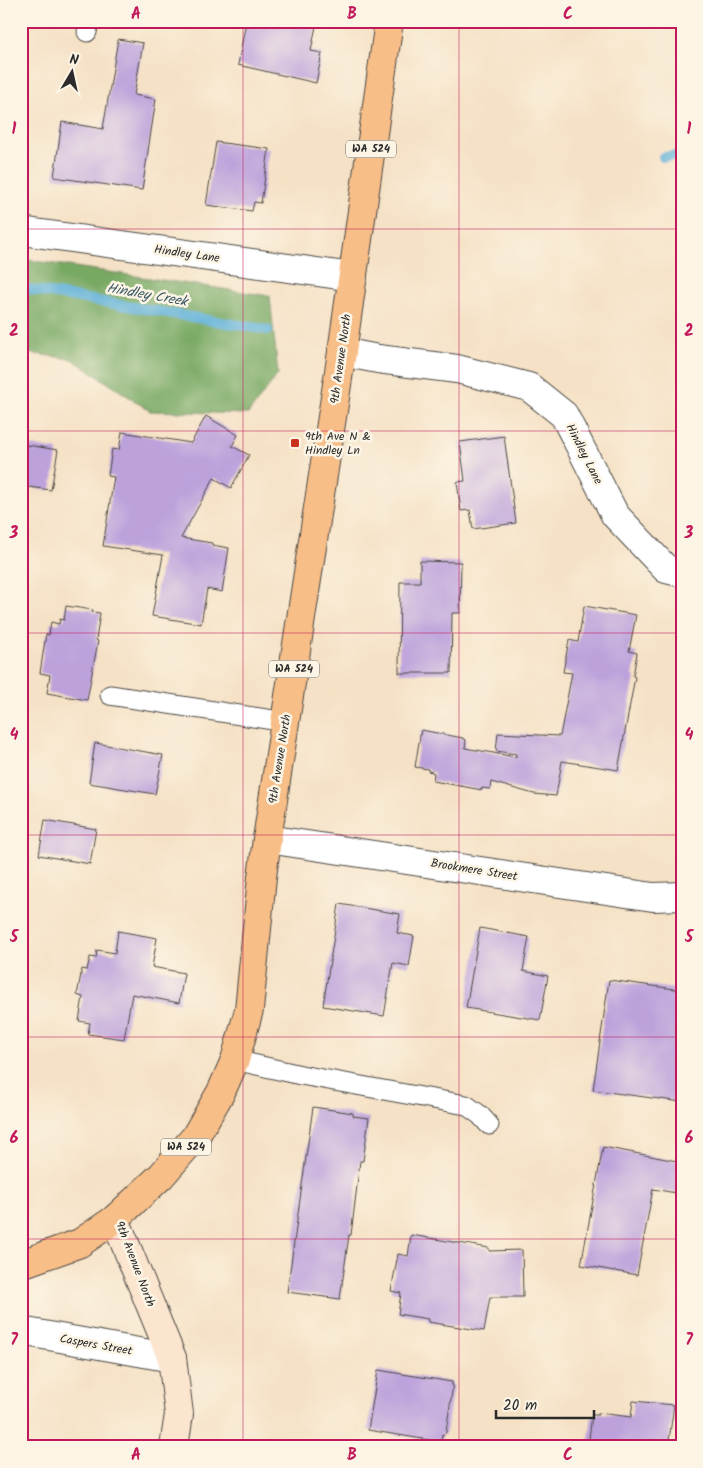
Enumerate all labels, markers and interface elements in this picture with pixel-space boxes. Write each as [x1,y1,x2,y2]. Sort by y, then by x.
text: A [131,2,141,27]
text: B [347,2,357,27]
text: C [563,2,573,27]
north arrow [48,48,98,98]
text: N [68,49,80,72]
text: 1 [12,117,17,142]
text: 1 [687,117,692,142]
road number: WA 524 [346,140,396,158]
street label: Hindley Lane [153,240,222,268]
water label: Hindley Creek [105,277,191,313]
street label: 9th Avenue North [325,313,357,405]
text: 2 [9,319,19,344]
text: 2 [684,319,694,344]
street label: Hindley Lane [561,420,608,488]
place label: 9th Ave N & Hindley Ln [305,427,371,460]
marker: 9th Ave N & Hindley Ln [289,437,301,449]
text: 3 [9,521,19,546]
text: 3 [684,521,694,546]
road number: WA 524 [269,661,319,678]
street label: 9th Avenue North [264,713,296,805]
text: 4 [10,723,19,748]
text: 4 [685,723,694,748]
street label: Brookmere Street [429,854,519,886]
text: 5 [9,925,20,950]
text: 5 [684,925,695,950]
text: 6 [10,1126,19,1151]
text: 6 [685,1126,694,1151]
road number: WA 524 [161,1138,211,1156]
street label: 9th Avenue North [110,1218,160,1310]
text: 7 [10,1328,18,1353]
text: 7 [685,1328,693,1353]
street label: Caspers Street [58,1329,134,1361]
scale bar [496,1388,593,1420]
text: 20 m [503,1394,537,1418]
text: A [131,1443,141,1468]
text: B [347,1443,357,1468]
text: C [563,1443,573,1468]

